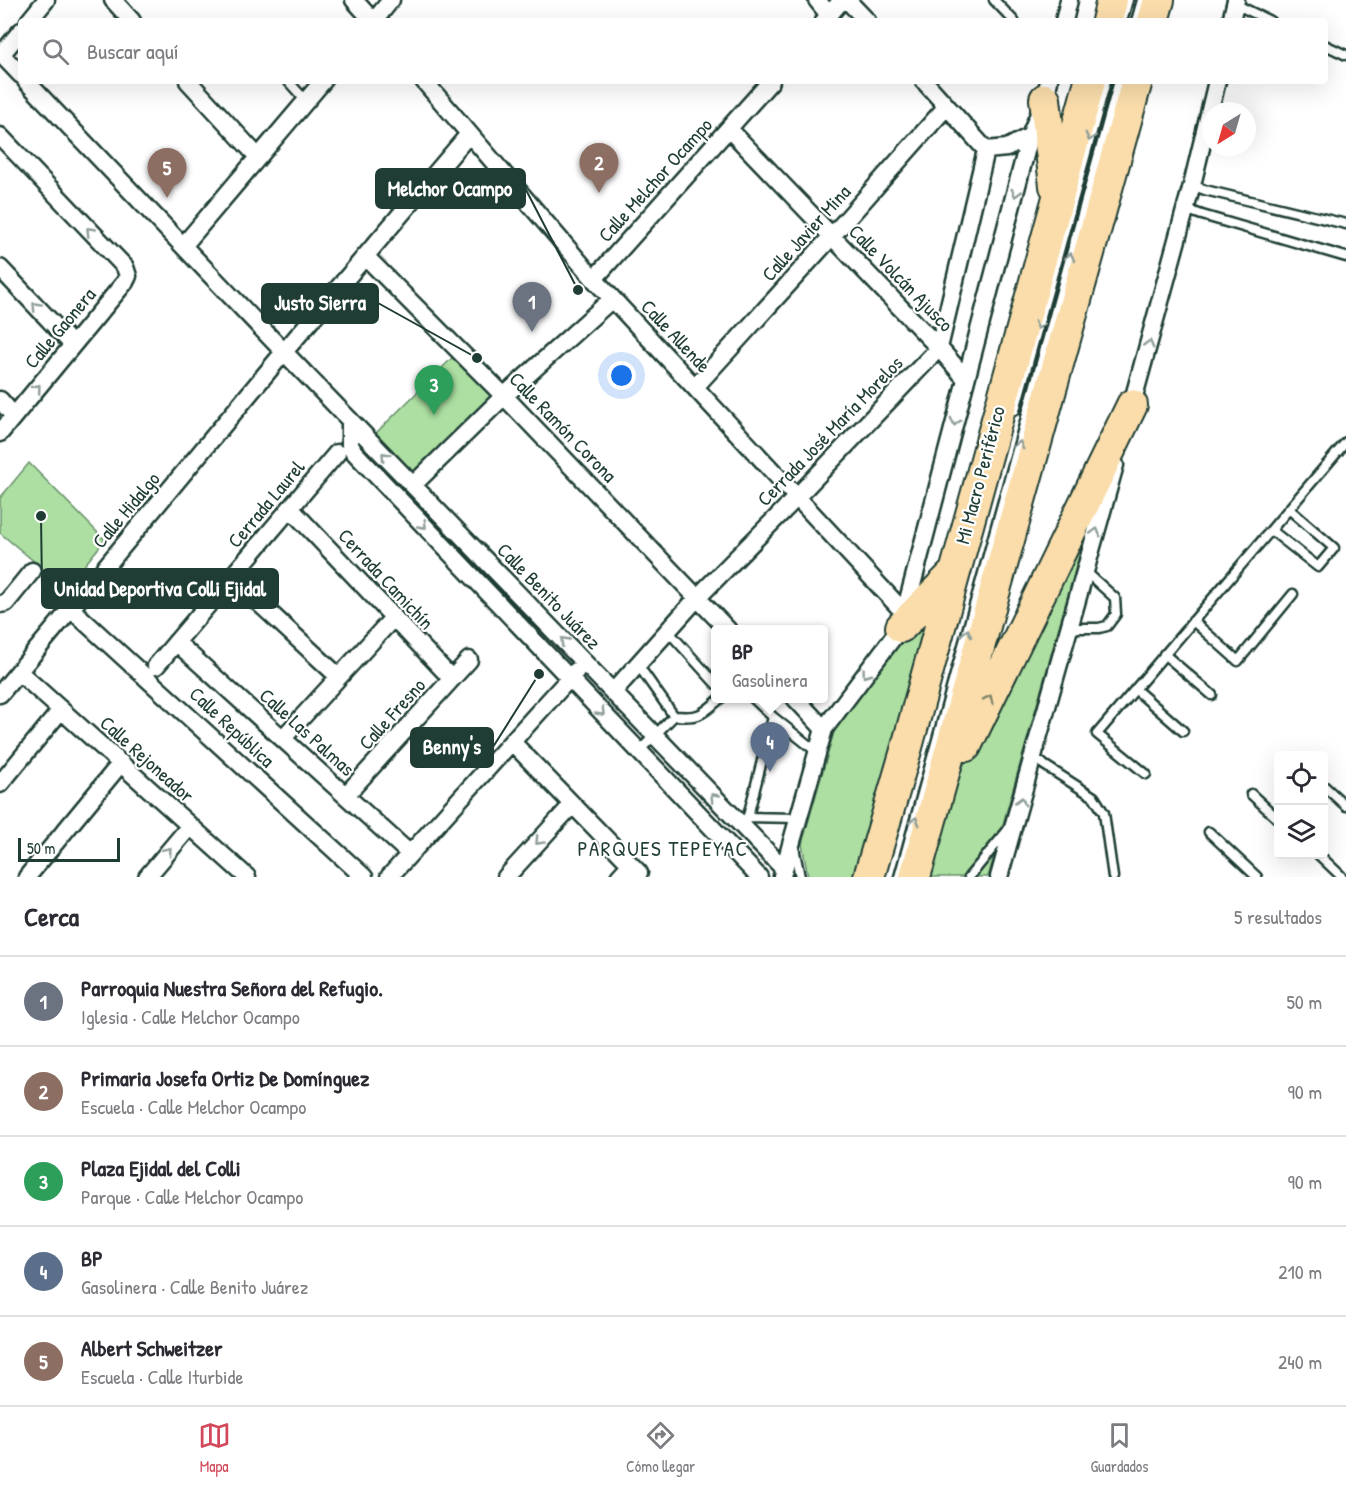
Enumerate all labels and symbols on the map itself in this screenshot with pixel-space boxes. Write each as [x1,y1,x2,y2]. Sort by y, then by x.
north arrow [1202,102,1256,156]
street label: Calle Melchor Ocampo [592,112,718,248]
one-way arrow [1085,132,1098,142]
pin: 2 [580,144,618,193]
pin: 5 [148,148,186,198]
callout: Melchor Ocampo [376,169,525,208]
text: Melchor Ocampo [388,174,513,204]
street label: Calle Javier Mina [755,178,856,287]
one-way arrow [1010,187,1023,197]
street label: Calle Volcán Ajusco [843,218,960,337]
one-way arrow [87,228,98,239]
one-way arrow [1063,252,1076,262]
street label: Calle Gaonera [18,281,102,374]
pin: 1 [512,282,552,332]
callout: Justo Sierra [262,284,378,323]
text: Justo Sierra [274,288,367,317]
street label: Calle Allende [635,293,717,378]
one-way arrow [33,303,44,314]
one-way arrow [1033,320,1046,330]
one-way arrow [1141,339,1154,349]
street label: Cerrada José María Morelos [751,349,909,512]
your location [607,361,636,390]
pin: 3 [414,366,454,415]
street label: Calle Ramón Corona [504,366,623,488]
one-way arrow [30,384,41,395]
street label: Mi Macro Periférico [948,403,1011,547]
one-way arrow [950,416,962,427]
one-way arrow [1011,440,1024,450]
one-way arrow [381,452,392,463]
street label: Cerrada Laurel [221,454,311,553]
street label: Calle Hidalgo [86,466,165,553]
one-way arrow [416,518,427,528]
street label: Cerrada Camichín [333,522,440,635]
one-way arrow [1089,527,1102,537]
street label: Calle Benito Juárez [492,536,608,655]
callout: Unidad Deportiva Colli Ejidal [42,569,278,608]
text: Unidad Deportiva Colli Ejidal [54,574,266,604]
one-way arrow [959,628,972,638]
one-way arrow [560,638,571,648]
one-way arrow [862,667,873,678]
street label: Calle Fresno [352,672,431,755]
street label: Calle República [184,680,281,773]
street label: Calle Las Palmas [254,682,361,782]
one-way arrow [981,694,993,705]
one-way arrow [594,705,605,715]
street label: Calle Rejoneador [94,709,201,808]
pin: 4 [750,722,790,772]
callout: Benny's [411,728,493,767]
text: Benny's [423,732,481,762]
one-way arrow [711,793,722,804]
one-way arrow [1014,796,1026,806]
one-way arrow [908,816,920,826]
one-way arrow [535,834,546,845]
district label: PARQUES TEPEYAC [578,834,748,863]
scale bar [18,835,120,862]
one-way arrow [161,847,172,858]

